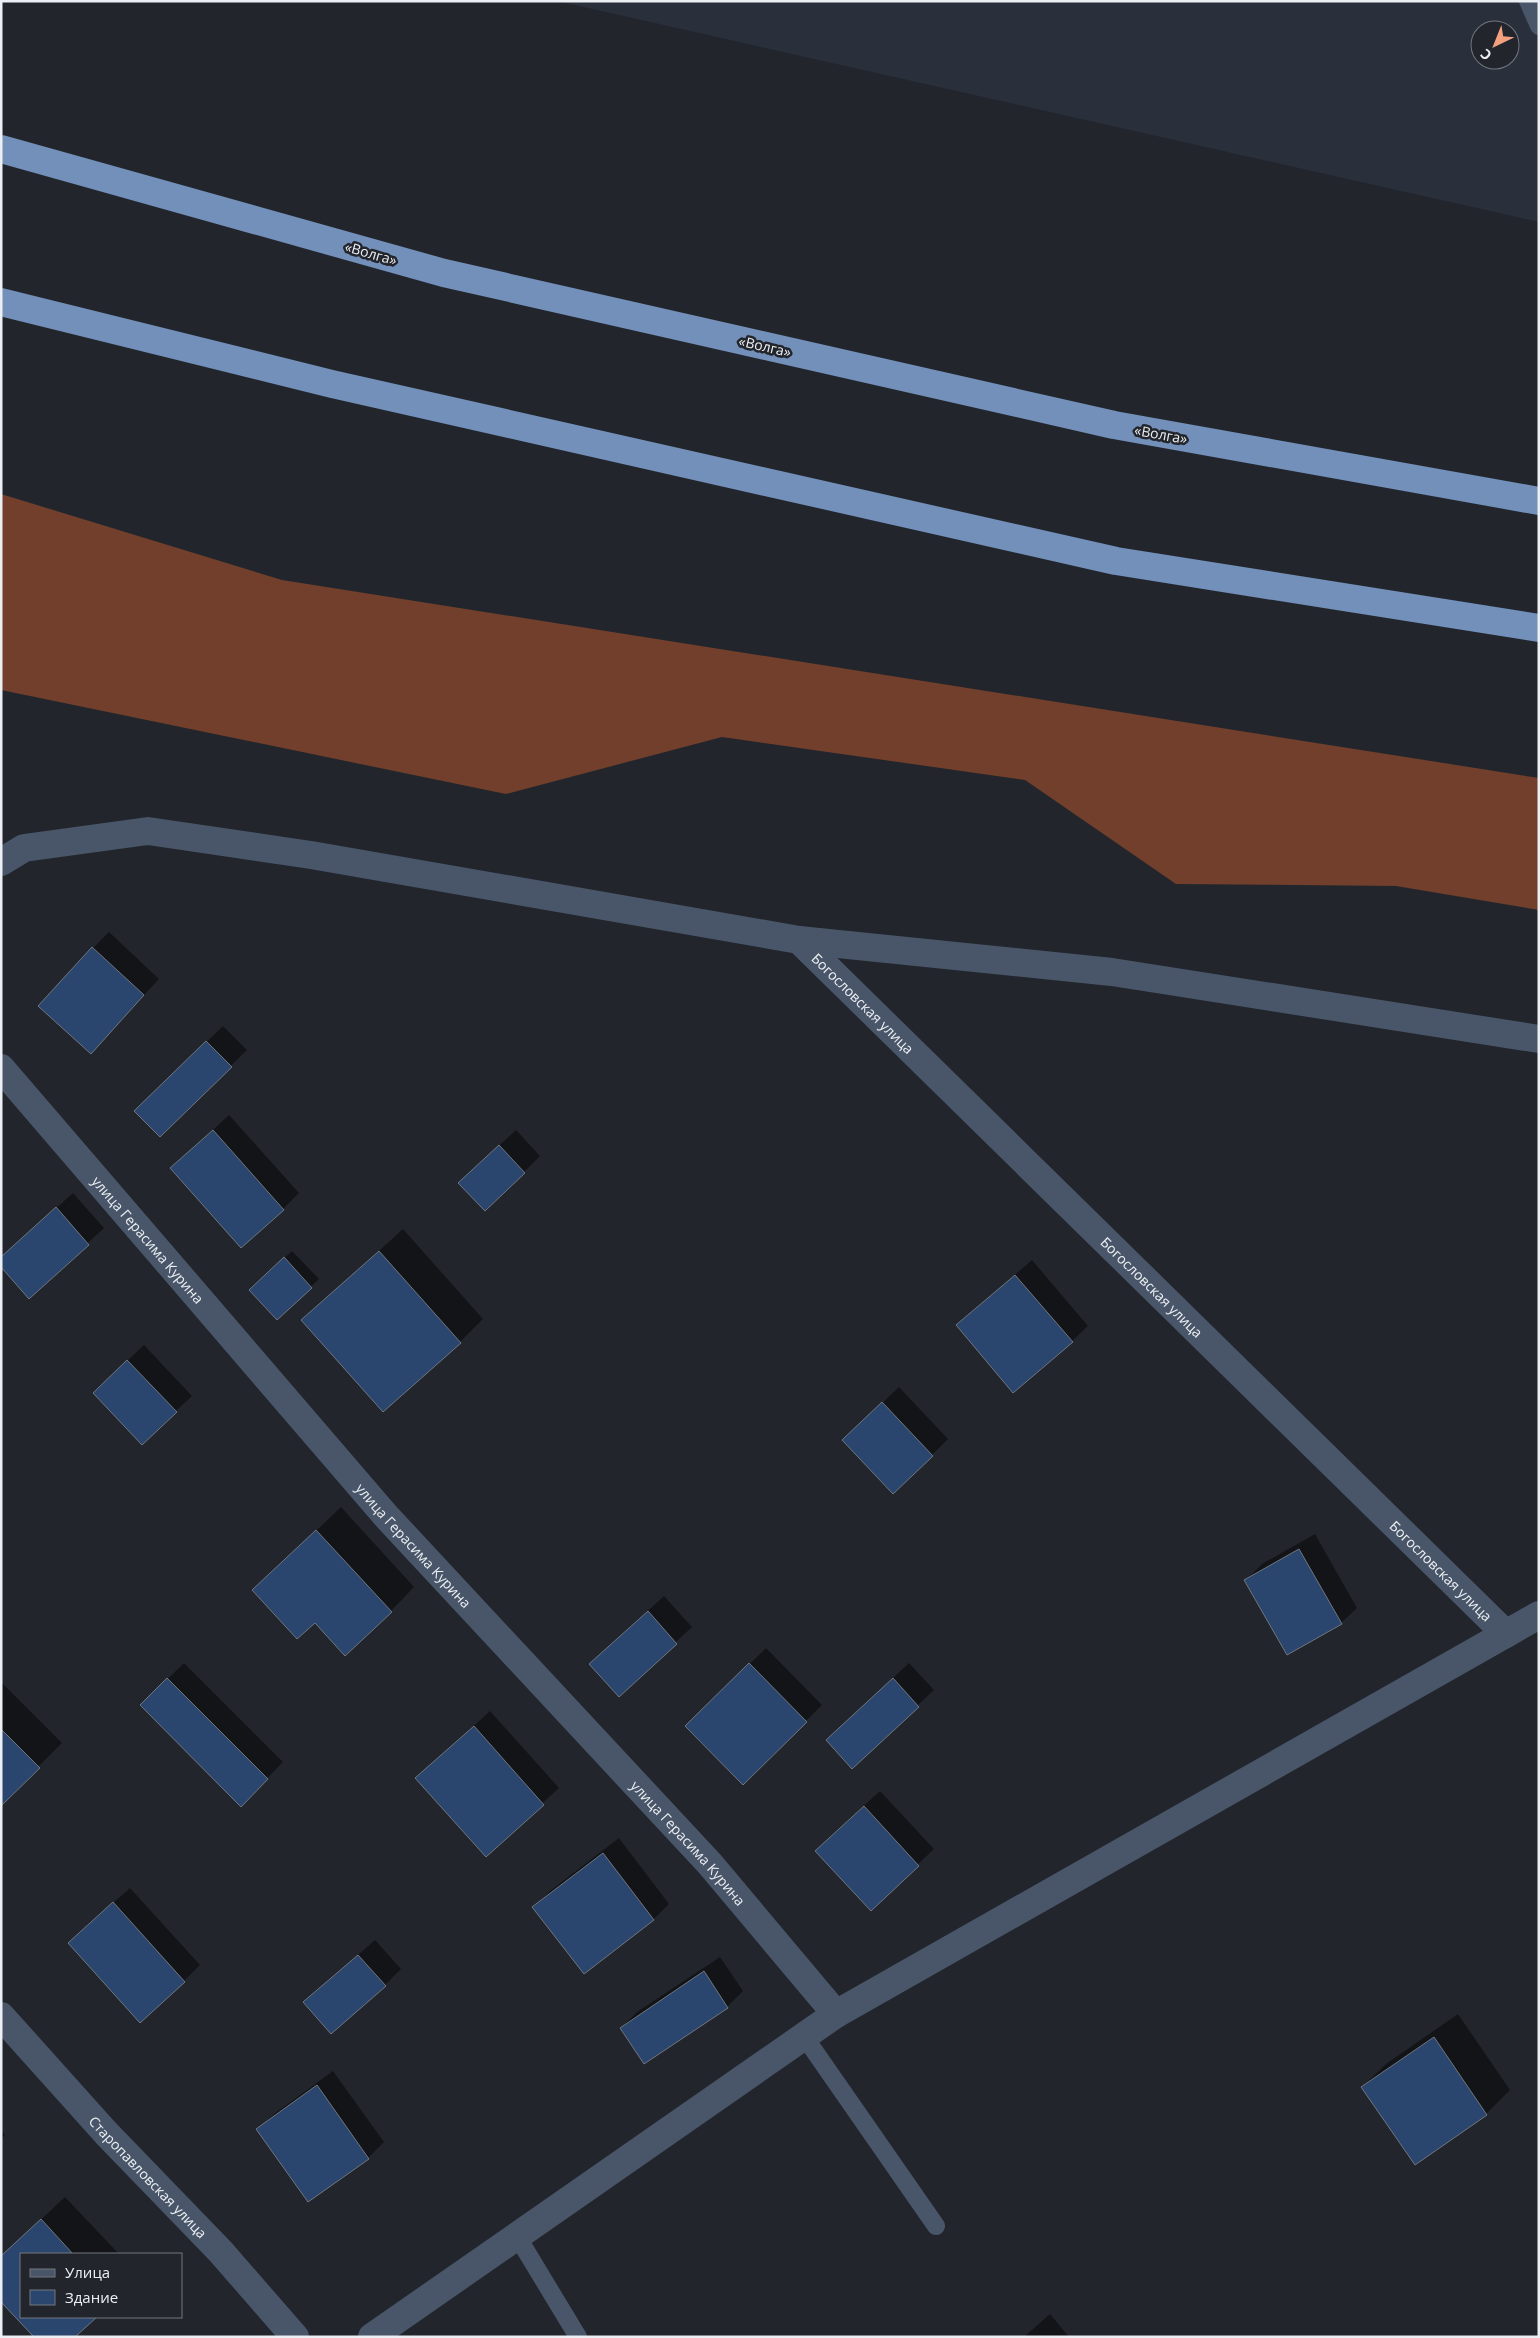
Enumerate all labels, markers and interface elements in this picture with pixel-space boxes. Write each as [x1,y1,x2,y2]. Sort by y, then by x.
north arrow [1470,20,1520,70]
text: С [1476,45,1496,65]
street label: «Волга» [343,237,399,269]
street label: «Волга» [737,331,793,361]
street label: «Волга» [1133,420,1189,448]
street label: Богословская улица [808,949,919,1058]
street label: улица Герасима Курина [88,1172,209,1307]
street label: Богословская улица [1097,1232,1208,1341]
street label: улица Герасима Курина [352,1479,476,1611]
street label: Богословская улица [1386,1516,1497,1625]
street label: улица Герасима Курина [627,1776,750,1909]
street label: Старопавловская улица [85,2111,212,2242]
legend [20,2253,182,2318]
text: Улица [65,2262,110,2282]
text: Здание [65,2287,118,2307]

